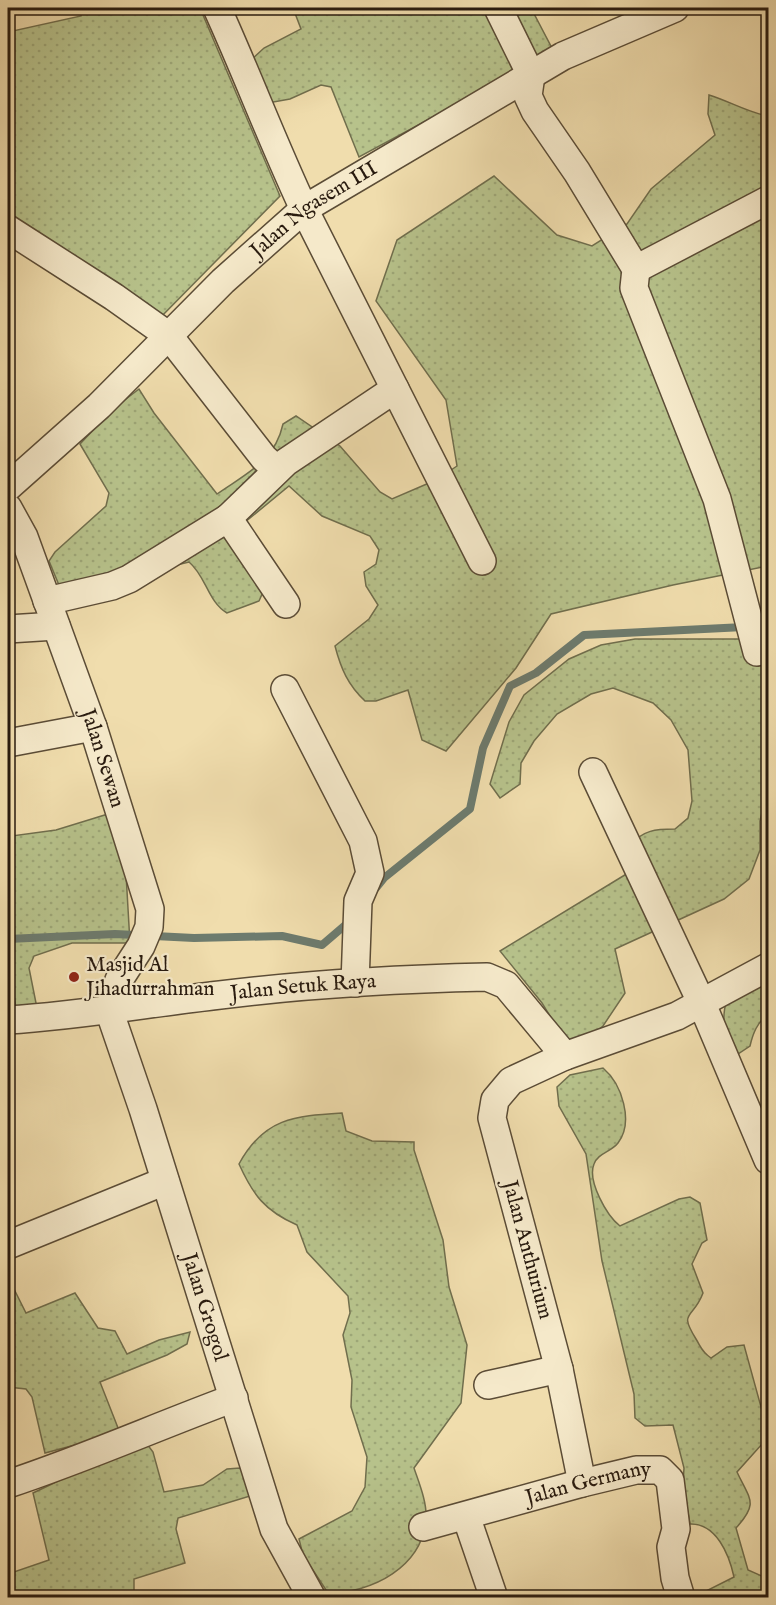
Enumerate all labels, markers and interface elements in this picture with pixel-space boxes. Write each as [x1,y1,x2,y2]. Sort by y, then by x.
street label: Jalan Ngasem III [243,155,382,265]
street label: Jalan Sewan [73,703,131,811]
place label: Masjid Al Jihadurrahman [84,952,215,1003]
street label: Jalan Setuk Raya [227,968,378,1007]
marker: Masjid Al Jihadurrahman [67,970,81,984]
street label: Jalan Anthurium [495,1176,558,1322]
street label: Jalan Grogol [175,1248,234,1365]
street label: Jalan Germany [520,1456,651,1512]

